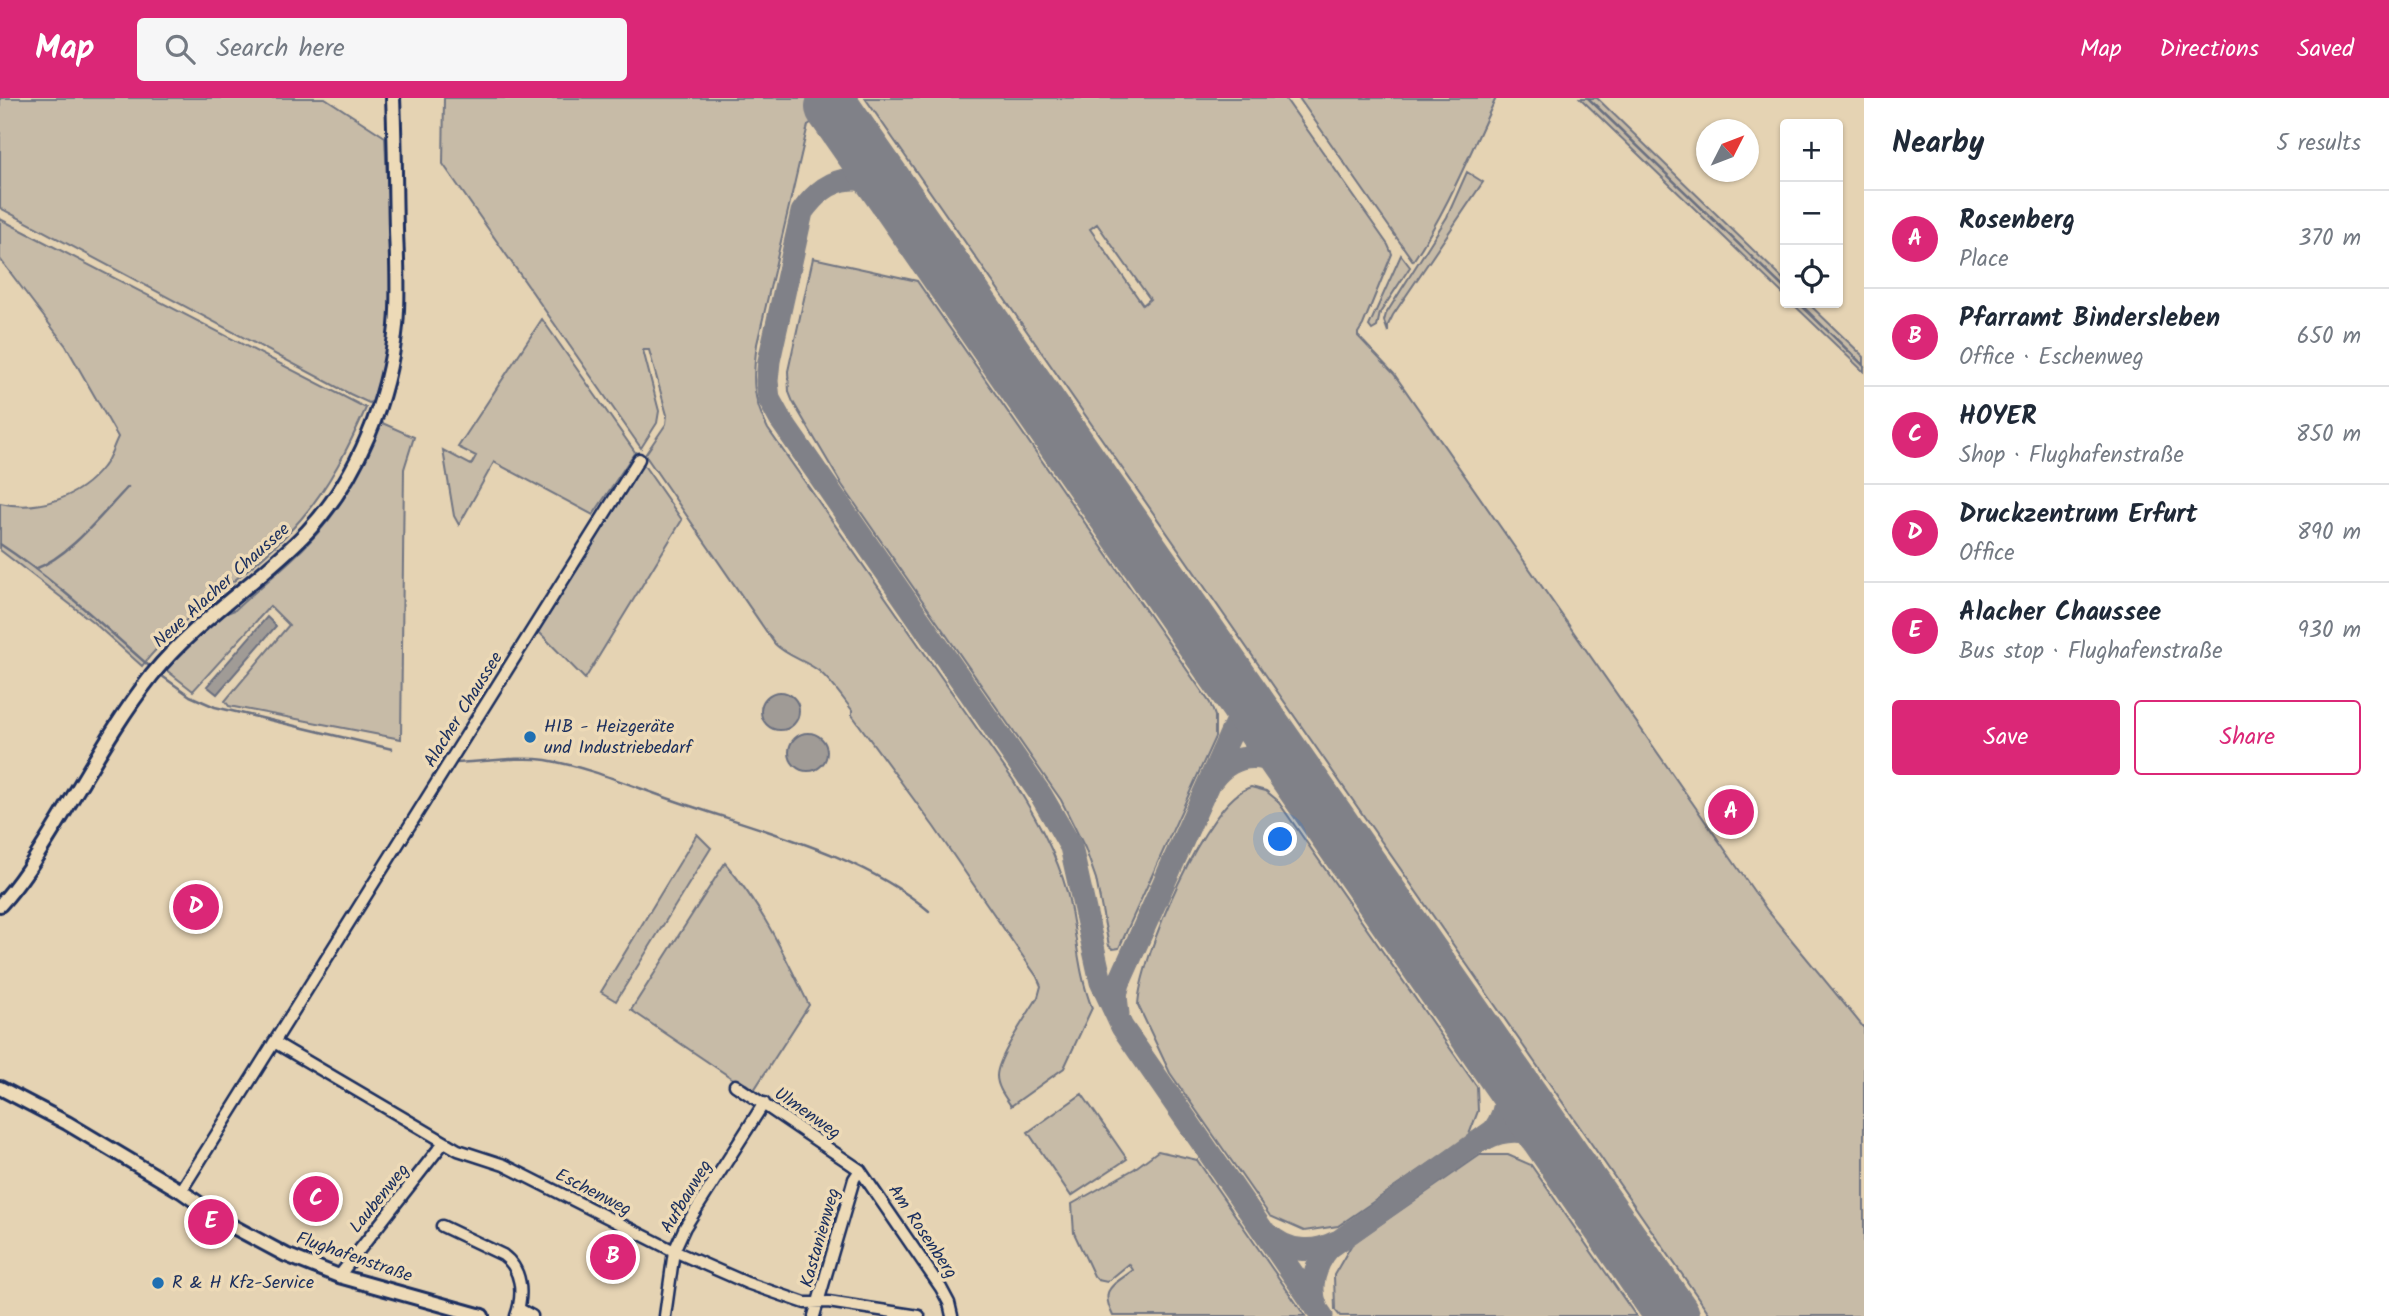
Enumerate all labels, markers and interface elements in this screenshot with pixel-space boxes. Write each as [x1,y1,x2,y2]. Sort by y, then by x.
search box [137,18,627,81]
text: Map [35,23,95,76]
text: Search here [217,28,345,70]
icon: search [161,30,199,68]
text: Map [2080,30,2122,69]
text: Directions [2160,30,2259,69]
text: Saved [2297,30,2354,69]
north arrow [1696,119,1759,182]
map controls [1780,119,1843,308]
button: + [1780,119,1843,182]
text: Nearby [1892,120,1984,168]
text: 5 results [2276,126,2361,162]
button: − [1780,182,1843,245]
text: Rosenberg [1959,200,2075,242]
text: A [1908,221,1922,257]
text: 370 m [2298,221,2361,257]
text: Place [1959,242,2009,278]
button: locate [1780,245,1843,308]
text: Pfarramt Bindersleben [1959,298,2220,340]
text: B [1908,319,1922,355]
text: 650 m [2297,319,2361,355]
text: Office · Eschenweg [1959,340,2144,376]
text: HOYER [1959,396,2037,438]
text: C [1908,417,1922,453]
text: 850 m [2296,417,2361,453]
text: Shop · Flughafenstraße [1959,438,2184,474]
text: Druckzentrum Erfurt [1959,494,2197,536]
text: D [1907,515,1923,551]
text: 890 m [2297,515,2361,551]
street label: Neue Alacher Chaussee [147,516,297,656]
text: Office [1959,536,2014,572]
text: Alacher Chaussee [1959,592,2161,634]
text: E [1909,613,1921,649]
text: 930 m [2298,613,2361,649]
text: Bus stop · Flughafenstraße [1959,634,2223,670]
street label: Alacher Chaussee [417,646,511,774]
button: Save [1892,700,2120,775]
button: Share [2134,700,2361,775]
place label: HIB - Heizgeräte und Industriebedarf [544,713,694,763]
marker: HIB - Heizgeräte und Industriebedarf [522,729,538,745]
pin: A [1708,786,1754,838]
your location [1263,822,1297,856]
pin: D [173,881,219,933]
street label: Ulmenweg [768,1080,846,1148]
street label: Aufbauweg [654,1155,720,1239]
street label: Laubenweg [343,1158,417,1240]
street label: Eschenweg [550,1161,636,1225]
pin: C [293,1173,339,1225]
street label: Am Rosenberg [880,1179,964,1285]
street label: Kastanienweg [793,1185,849,1291]
pin: E [188,1196,234,1248]
street label: Flughafenstraße [292,1225,416,1291]
pin: B [590,1231,636,1283]
place label: R & H Kfz-Service [172,1269,314,1298]
marker: R & H Kfz-Service [150,1275,166,1291]

